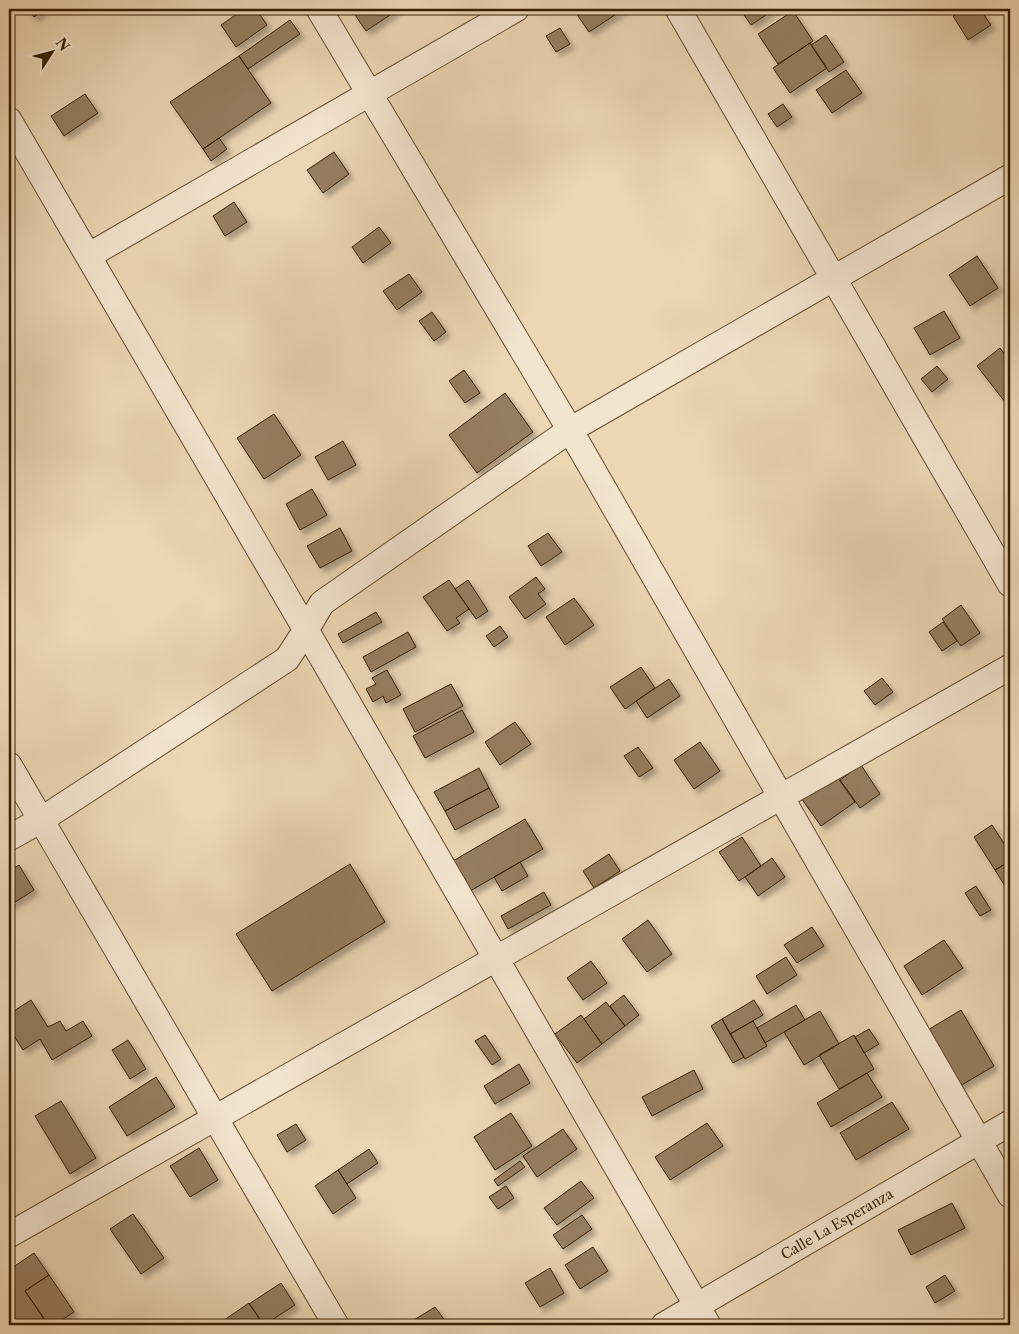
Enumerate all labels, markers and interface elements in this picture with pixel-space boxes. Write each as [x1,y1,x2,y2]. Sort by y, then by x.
north arrow [28,28,78,78]
text: N [52,34,73,55]
street label: Calle La Esperanza [778,1184,897,1264]

